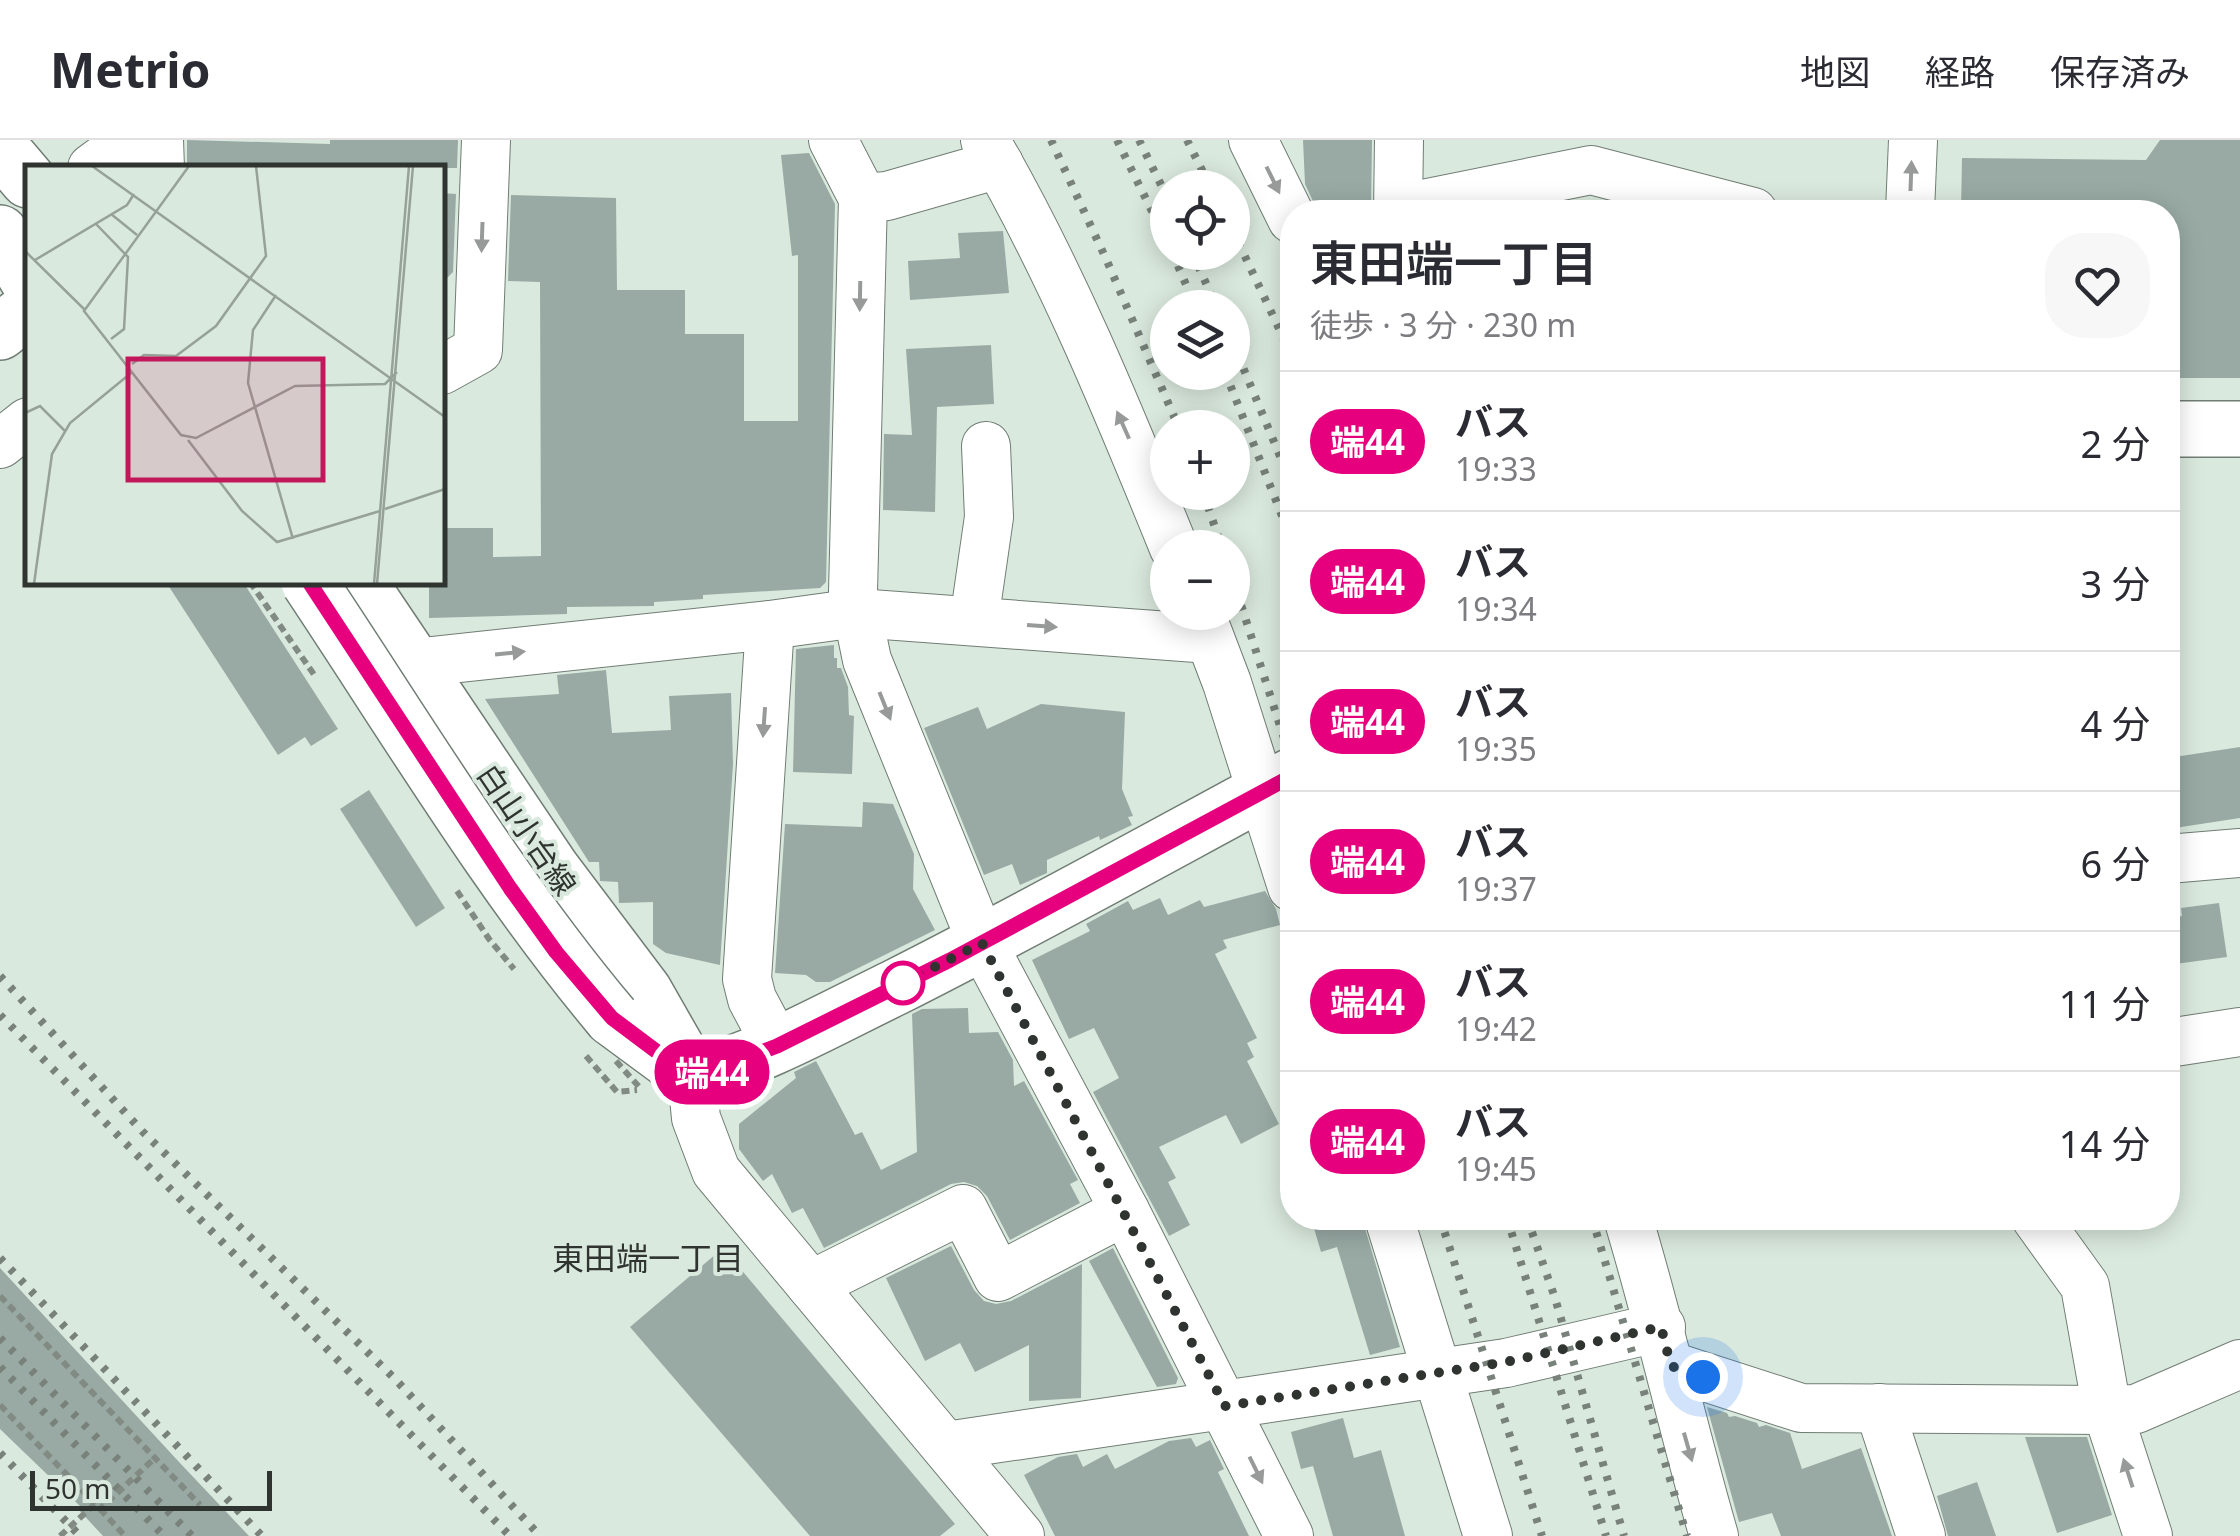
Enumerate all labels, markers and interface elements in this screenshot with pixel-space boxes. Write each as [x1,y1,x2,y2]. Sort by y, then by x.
text: Metrio [50,37,211,102]
text: 地図 [1800,48,1870,95]
text: 経路 [1925,48,1995,95]
text: 保存済み [2050,48,2190,95]
one-way arrow [1904,160,1920,192]
inset map [25,165,445,585]
one-way arrow [1264,165,1281,194]
map controls [1150,170,1250,630]
button: locate [1150,170,1250,270]
one-way arrow [474,222,490,254]
text: 東田端一丁目 [1310,230,1598,295]
button: heart [2045,233,2150,338]
one-way arrow [852,280,868,312]
button: layers [1150,290,1250,390]
text: 徒歩 · 3 分 · 230 m [1310,303,1576,346]
text: バス [1455,395,1531,447]
one-way arrow [1115,410,1131,440]
button: + [1150,410,1250,510]
text: 2 分 [2080,417,2150,469]
text: 端44 [1330,418,1405,465]
text: 19:33 [1455,447,1537,490]
button: − [1150,530,1250,630]
text: バス [1455,535,1531,587]
text: 3 分 [2080,557,2150,609]
text: 端44 [1330,558,1405,605]
text: 19:34 [1455,587,1537,630]
one-way arrow [1027,619,1059,635]
one-way arrow [495,644,526,660]
text: バス [1455,675,1531,727]
one-way arrow [878,691,894,721]
text: 4 分 [2080,697,2150,749]
text: 端44 [1330,698,1405,745]
one-way arrow [756,707,772,739]
text: 19:35 [1455,727,1537,770]
street label: 白山小台線 [468,756,586,903]
text: バス [1455,815,1531,867]
text: 6 分 [2080,837,2150,889]
text: 端44 [1330,838,1405,885]
text: 19:37 [1455,867,1537,910]
text: バス [1455,955,1531,1007]
unlabelled marker [882,962,924,1004]
text: 11 分 [2059,977,2150,1029]
text: 端44 [1330,978,1405,1025]
text: 19:42 [1455,1007,1537,1050]
line badge: 端44 [654,1040,770,1104]
text: 端44 [674,1049,750,1096]
text: バス [1455,1095,1531,1147]
text: 14 分 [2059,1117,2150,1169]
text: 端44 [1330,1118,1405,1165]
text: 19:45 [1455,1147,1537,1190]
district label: 東田端一丁目 [552,1236,744,1279]
your location [1678,1352,1728,1402]
one-way arrow [1681,1432,1696,1463]
one-way arrow [1247,1455,1264,1484]
one-way arrow [2119,1458,2134,1488]
scale bar [30,1466,272,1510]
text: 50 m [45,1469,111,1507]

